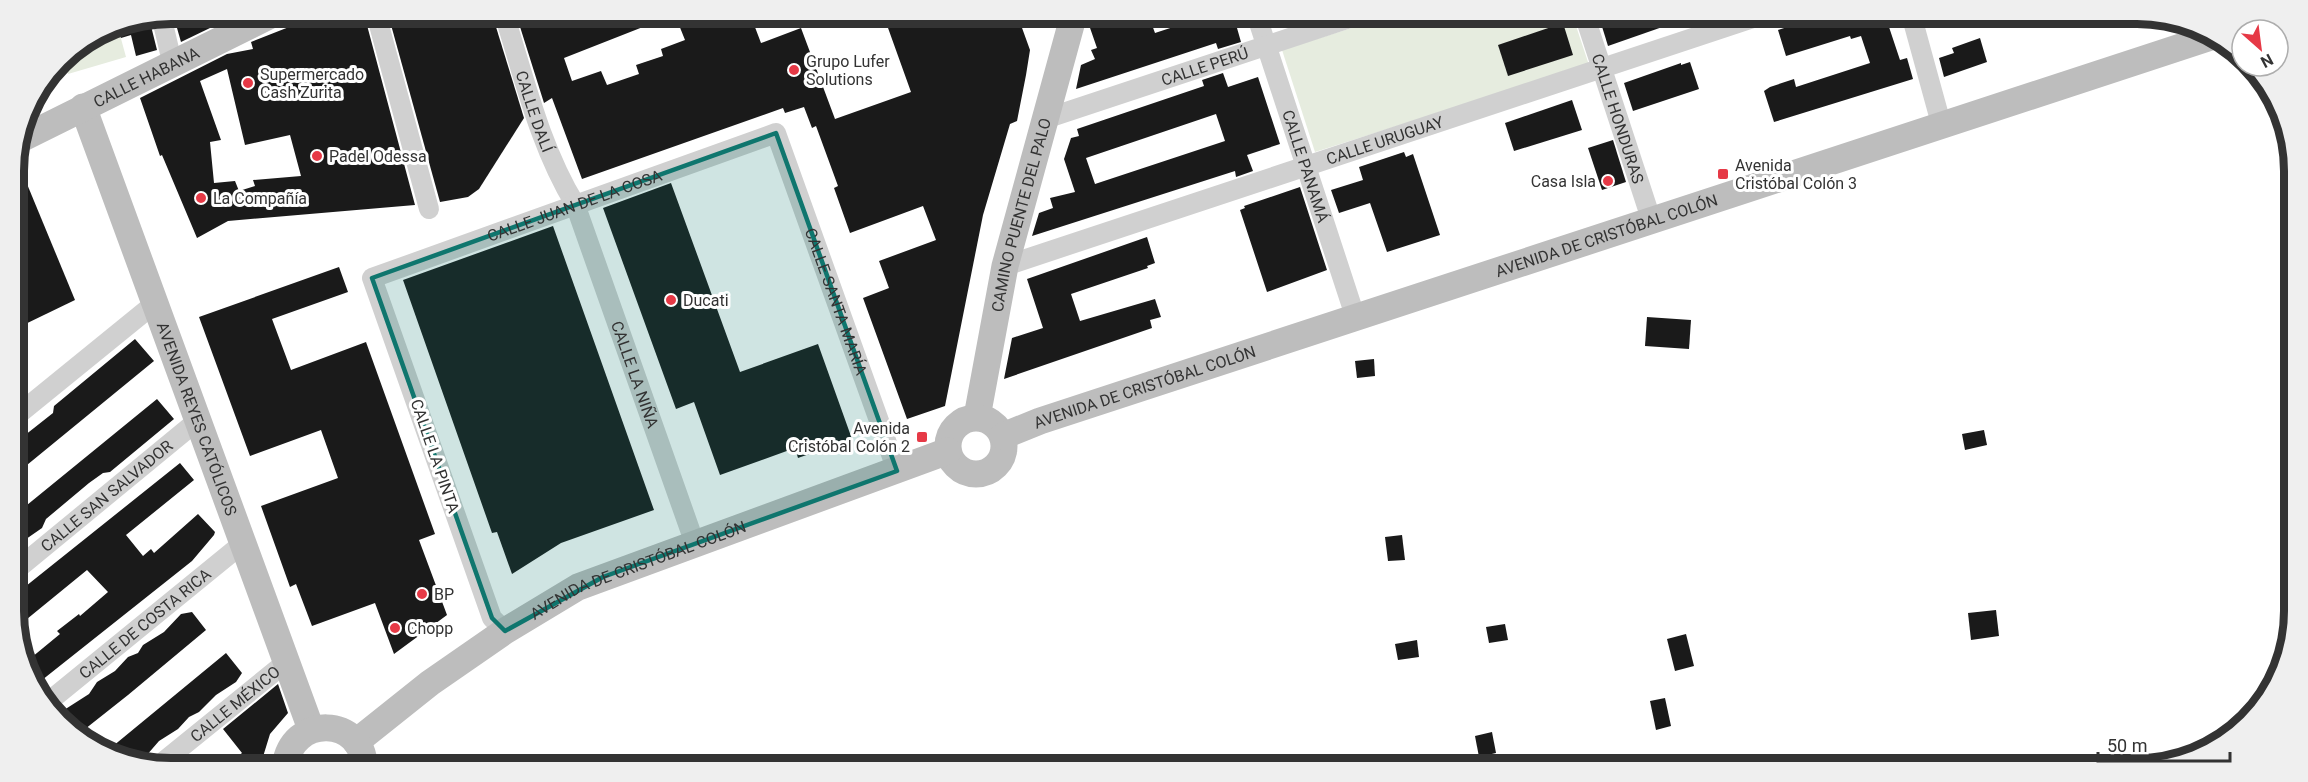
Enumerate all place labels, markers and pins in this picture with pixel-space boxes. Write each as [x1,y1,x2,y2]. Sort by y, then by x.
place label: Grupo Lufer Solutions [806,52,890,89]
marker: Grupo Lufer Solutions [787,63,801,77]
place label: Supermercado Cash Zurita [260,65,364,102]
marker: Supermercado Cash Zurita [241,76,255,90]
place label: Padel Odessa [329,147,427,166]
marker: Padel Odessa [310,149,324,163]
place label: Avenida Cristóbal Colón 3 [1735,156,1857,193]
marker: Avenida Cristóbal Colón 3 [1716,167,1730,181]
place label: Casa Isla [1531,172,1596,191]
marker: Casa Isla [1601,174,1615,188]
place label: La Compañía [213,189,307,208]
marker: La Compañía [194,191,208,205]
place label: Ducati [683,291,729,310]
marker: Ducati [664,293,678,307]
place label: Avenida Cristóbal Colón 2 [788,419,910,456]
marker: Avenida Cristóbal Colón 2 [915,430,929,444]
place label: BP [434,585,454,604]
marker: BP [415,587,429,601]
place label: Chopp [407,619,453,638]
marker: Chopp [388,621,402,635]

